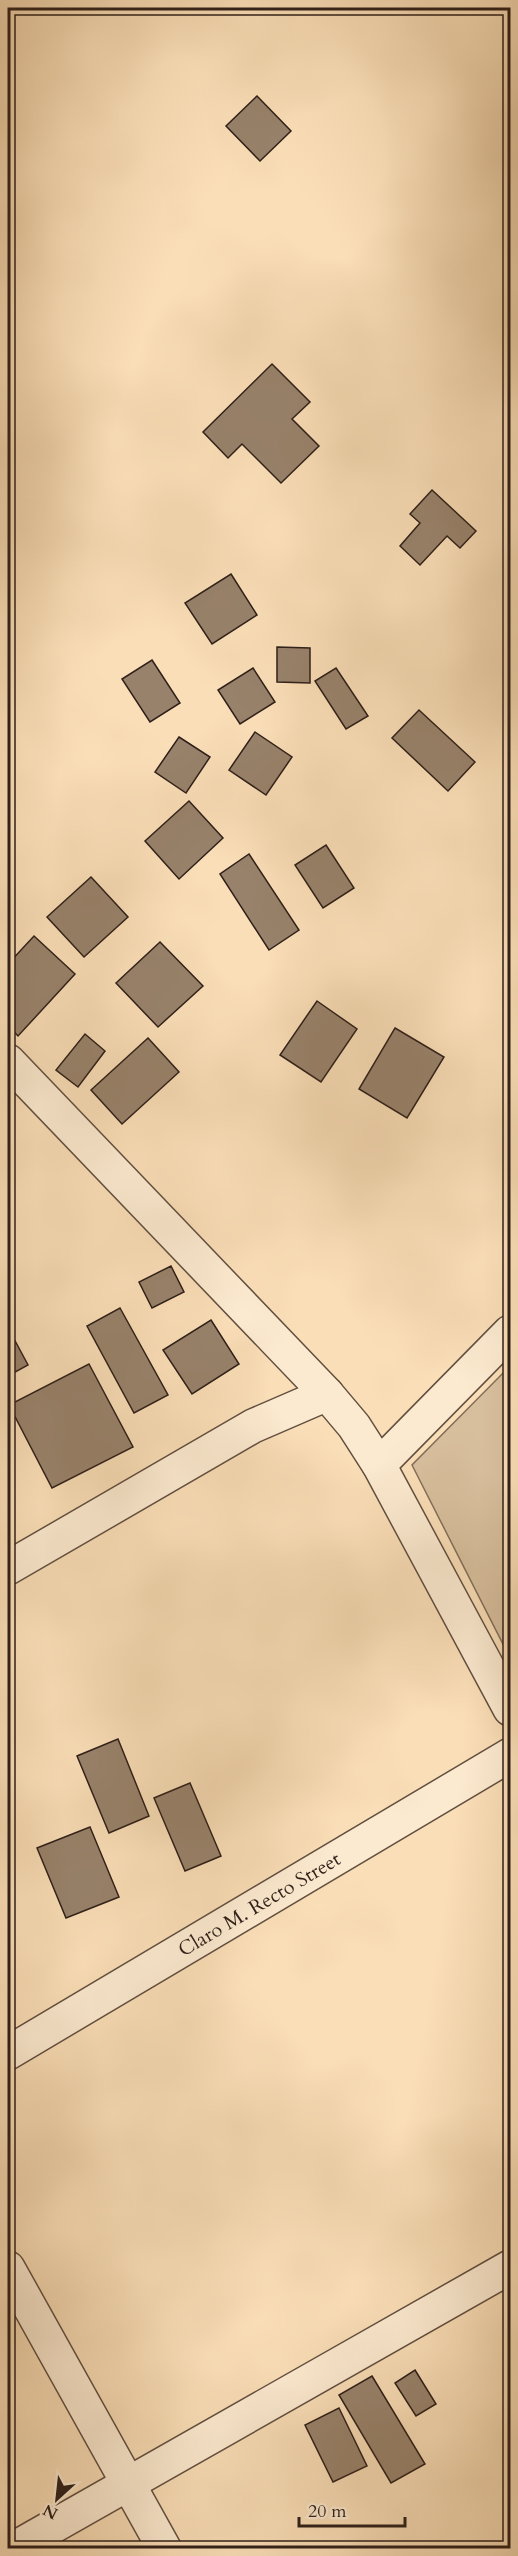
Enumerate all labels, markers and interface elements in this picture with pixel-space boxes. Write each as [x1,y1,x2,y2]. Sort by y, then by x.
street label: Claro M. Recto Street [173,1845,346,1963]
north arrow [27,2469,87,2529]
scale bar [299,2490,406,2528]
text: N [39,2498,62,2524]
text: 20 m [308,2499,347,2524]

